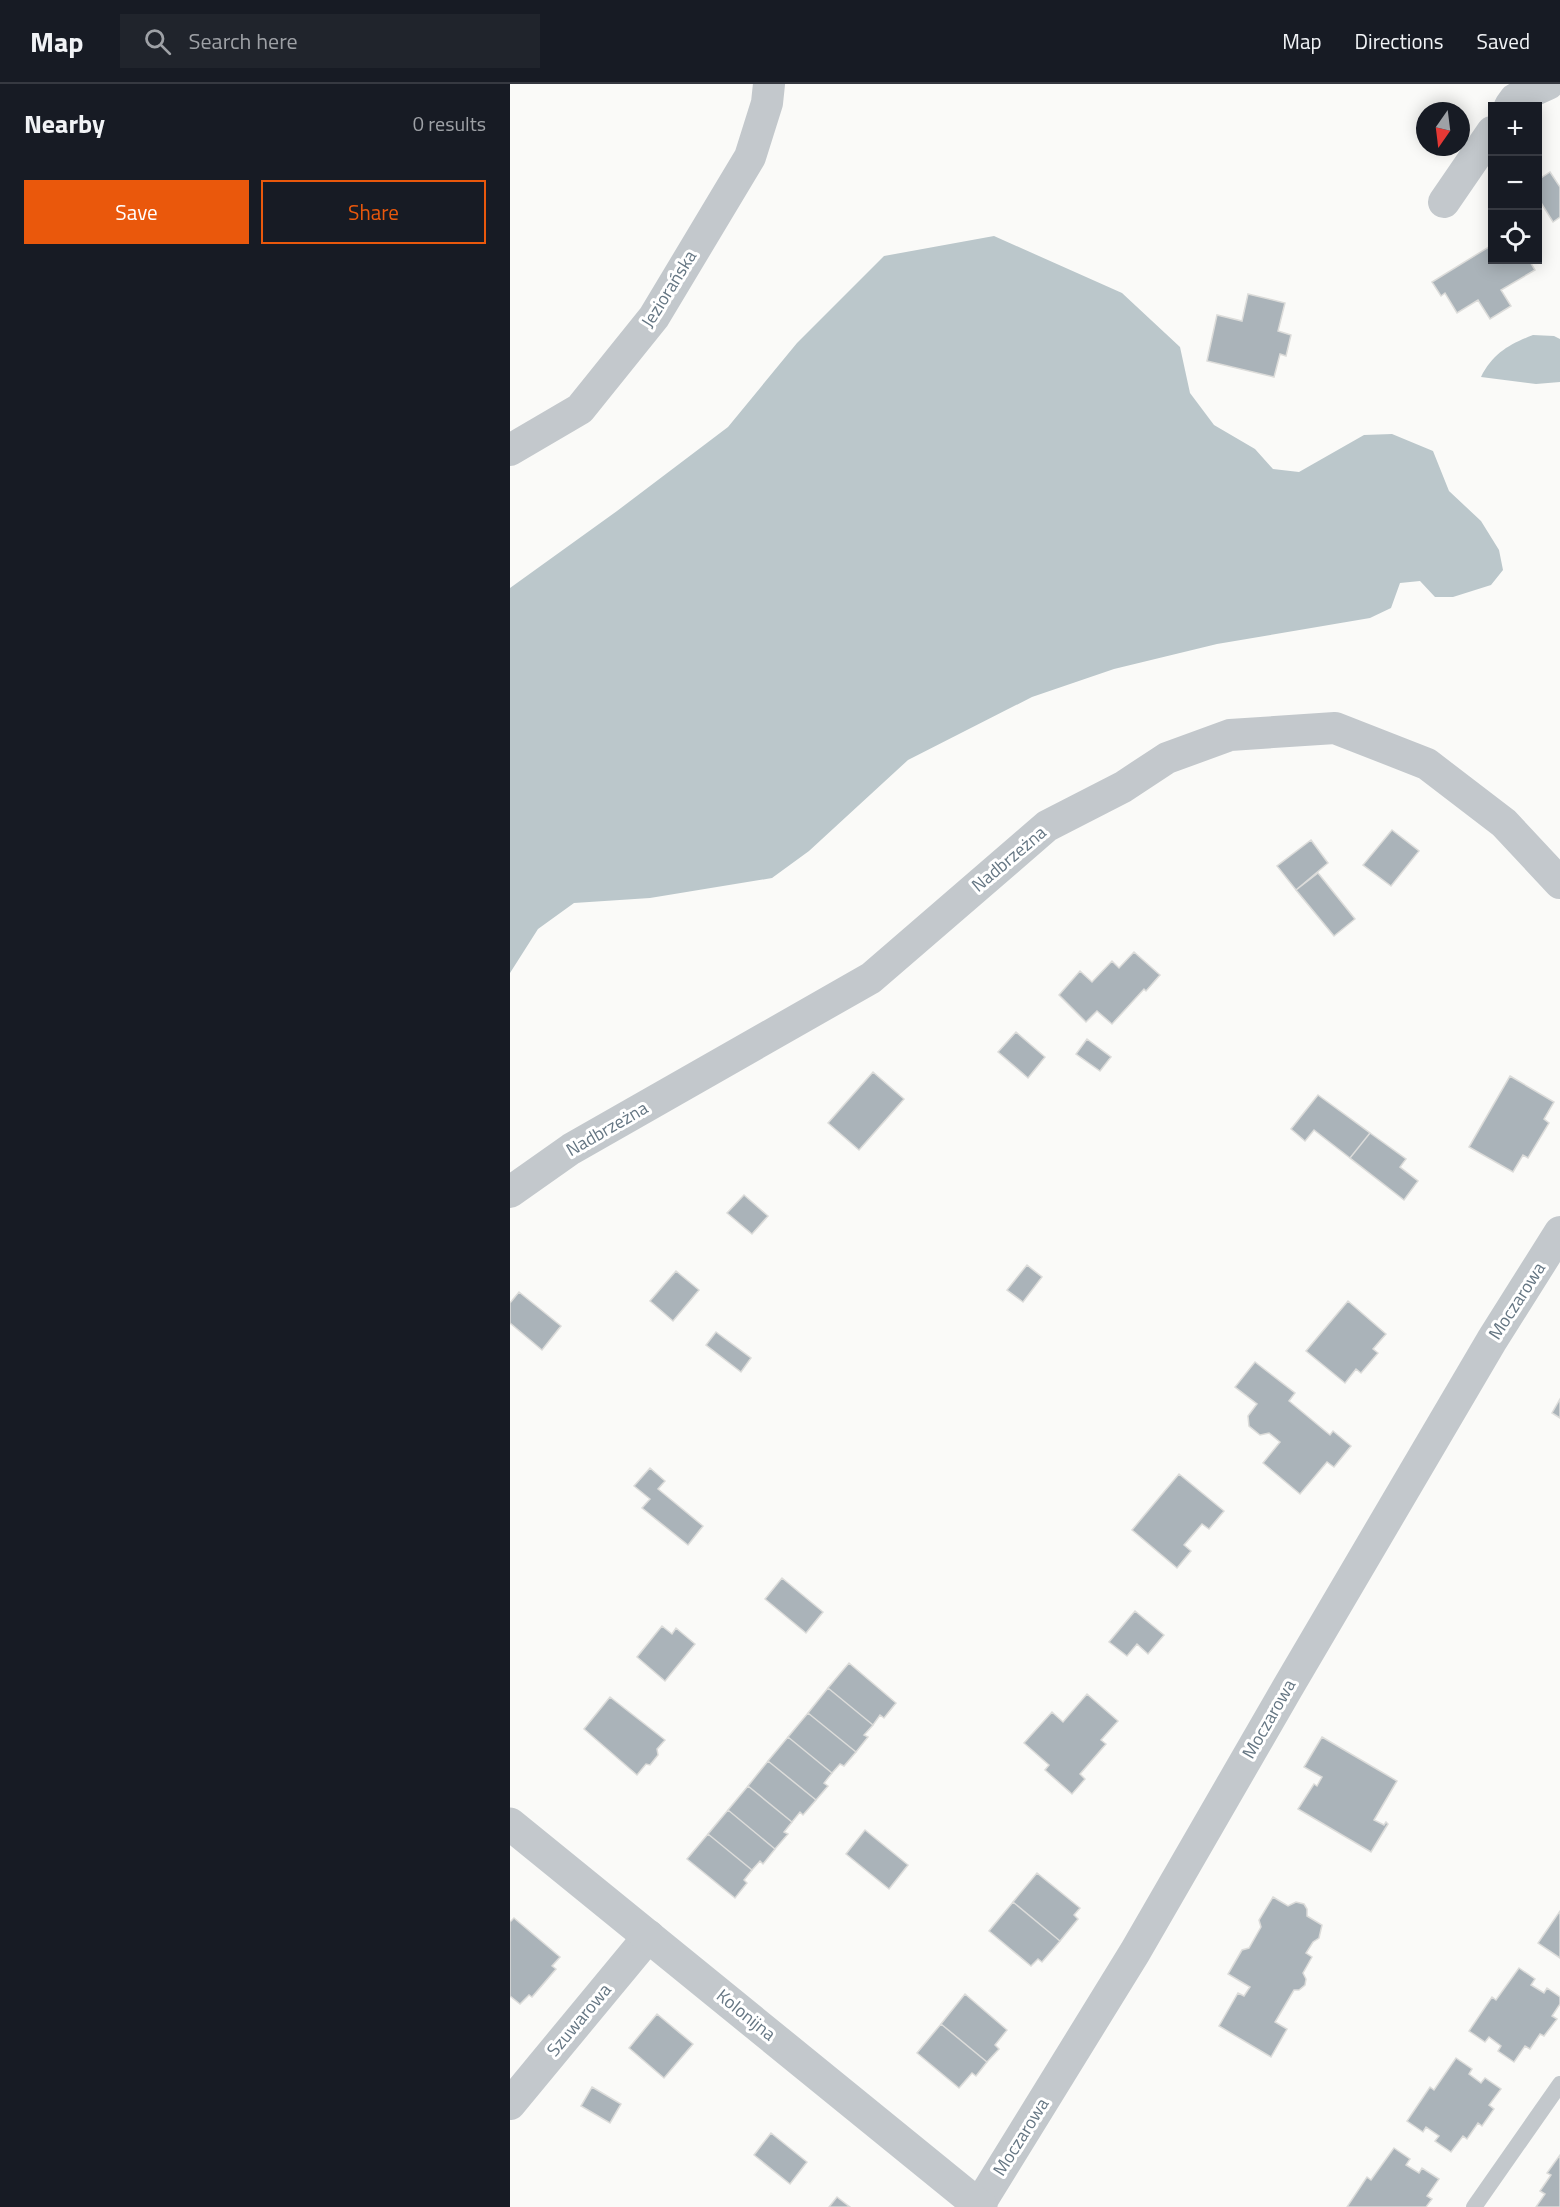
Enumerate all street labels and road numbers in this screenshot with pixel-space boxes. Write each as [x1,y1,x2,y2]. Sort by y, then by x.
street label: Jeziorańska [634,245,703,333]
street label: Nadbrzeżna [965,819,1052,898]
street label: Nadbrzeżna [561,1094,653,1163]
street label: Moczarowa [1481,1257,1552,1345]
street label: Moczarowa [1235,1674,1302,1763]
street label: Szuwarowa [540,1977,617,2062]
street label: Kolonijna [711,1982,782,2047]
street label: Moczarowa [986,2092,1055,2181]

